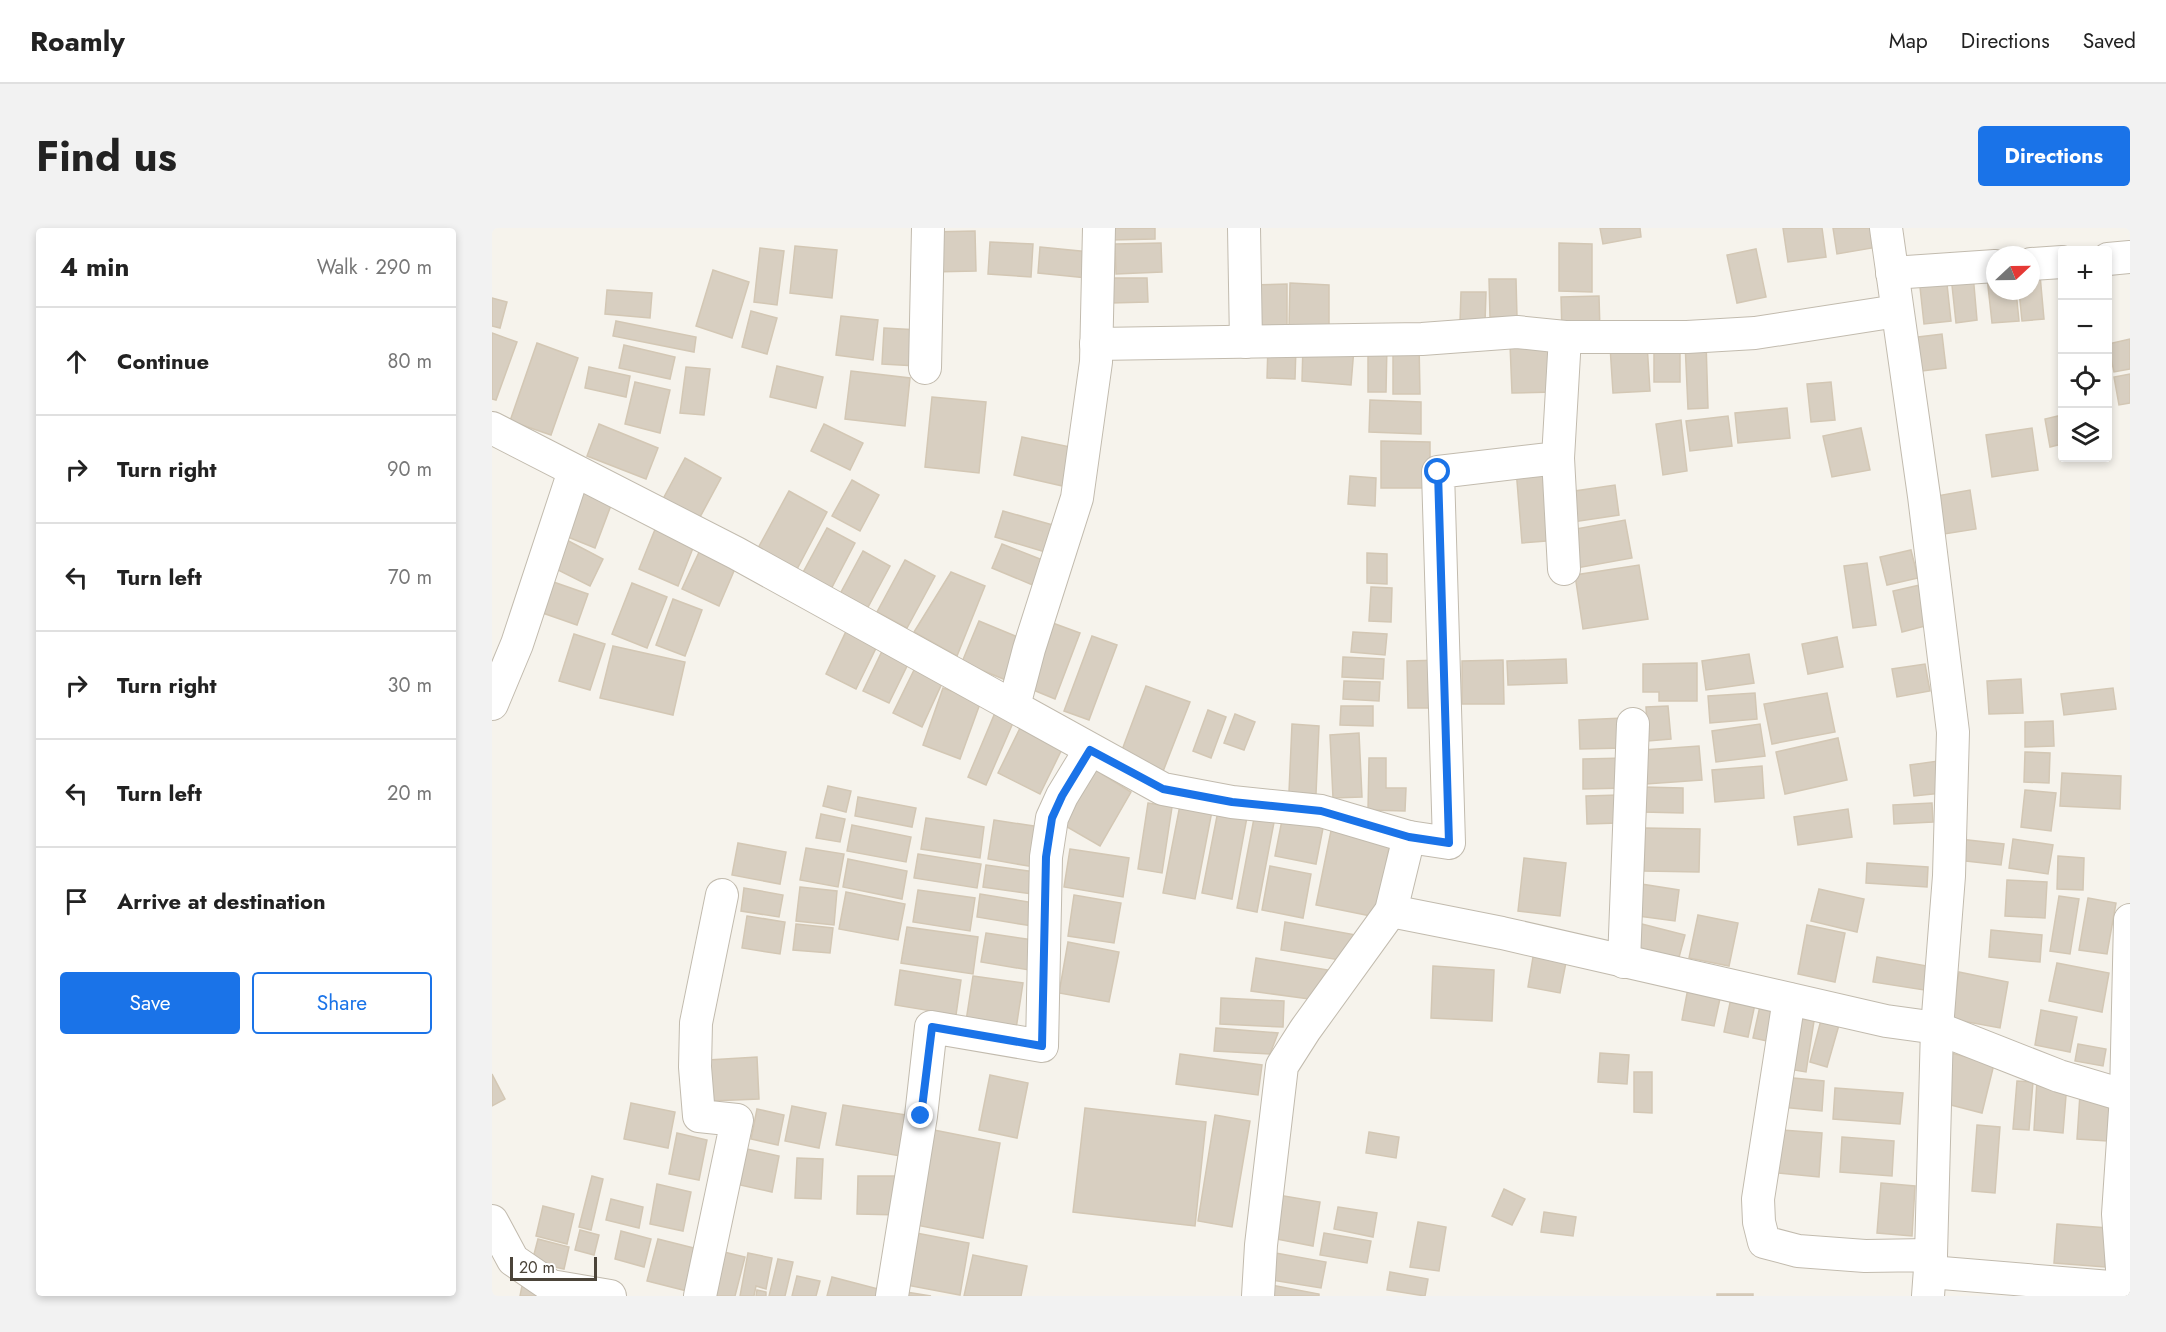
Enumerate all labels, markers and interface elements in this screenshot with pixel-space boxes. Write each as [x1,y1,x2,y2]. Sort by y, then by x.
text: Roamly [30,21,125,62]
text: Map [1889,26,1928,56]
text: Directions [1961,26,2050,56]
text: Saved [2083,26,2136,56]
text: Find us [36,126,177,187]
button: Directions [1978,126,2130,186]
north arrow [1986,246,2040,300]
map controls [2058,246,2112,462]
button: + [2058,246,2112,300]
text: 4 min [60,248,129,286]
text: Walk · 290 m [317,253,432,282]
button: − [2058,300,2112,354]
icon: ahead [60,345,93,378]
text: Continue [117,345,209,377]
text: 80 m [387,347,432,376]
button: locate [2058,354,2112,408]
button: layers [2058,408,2112,462]
icon: right [60,453,93,486]
text: Turn right [117,453,217,485]
text: 90 m [387,455,432,484]
route start [1424,458,1450,484]
icon: left [60,561,93,594]
text: Turn left [117,561,202,593]
text: 70 m [388,563,432,592]
icon: right [60,669,93,702]
text: Turn right [117,669,217,701]
text: 30 m [387,671,432,700]
icon: left [60,777,93,810]
text: Turn left [117,777,202,809]
text: 20 m [387,779,432,808]
icon: arrive [60,885,93,918]
text: Arrive at destination [117,885,326,917]
button: Save [60,972,240,1034]
button: Share [252,972,432,1034]
route end [907,1102,933,1128]
scale bar [510,1254,597,1282]
text: 20 m [519,1256,555,1279]

